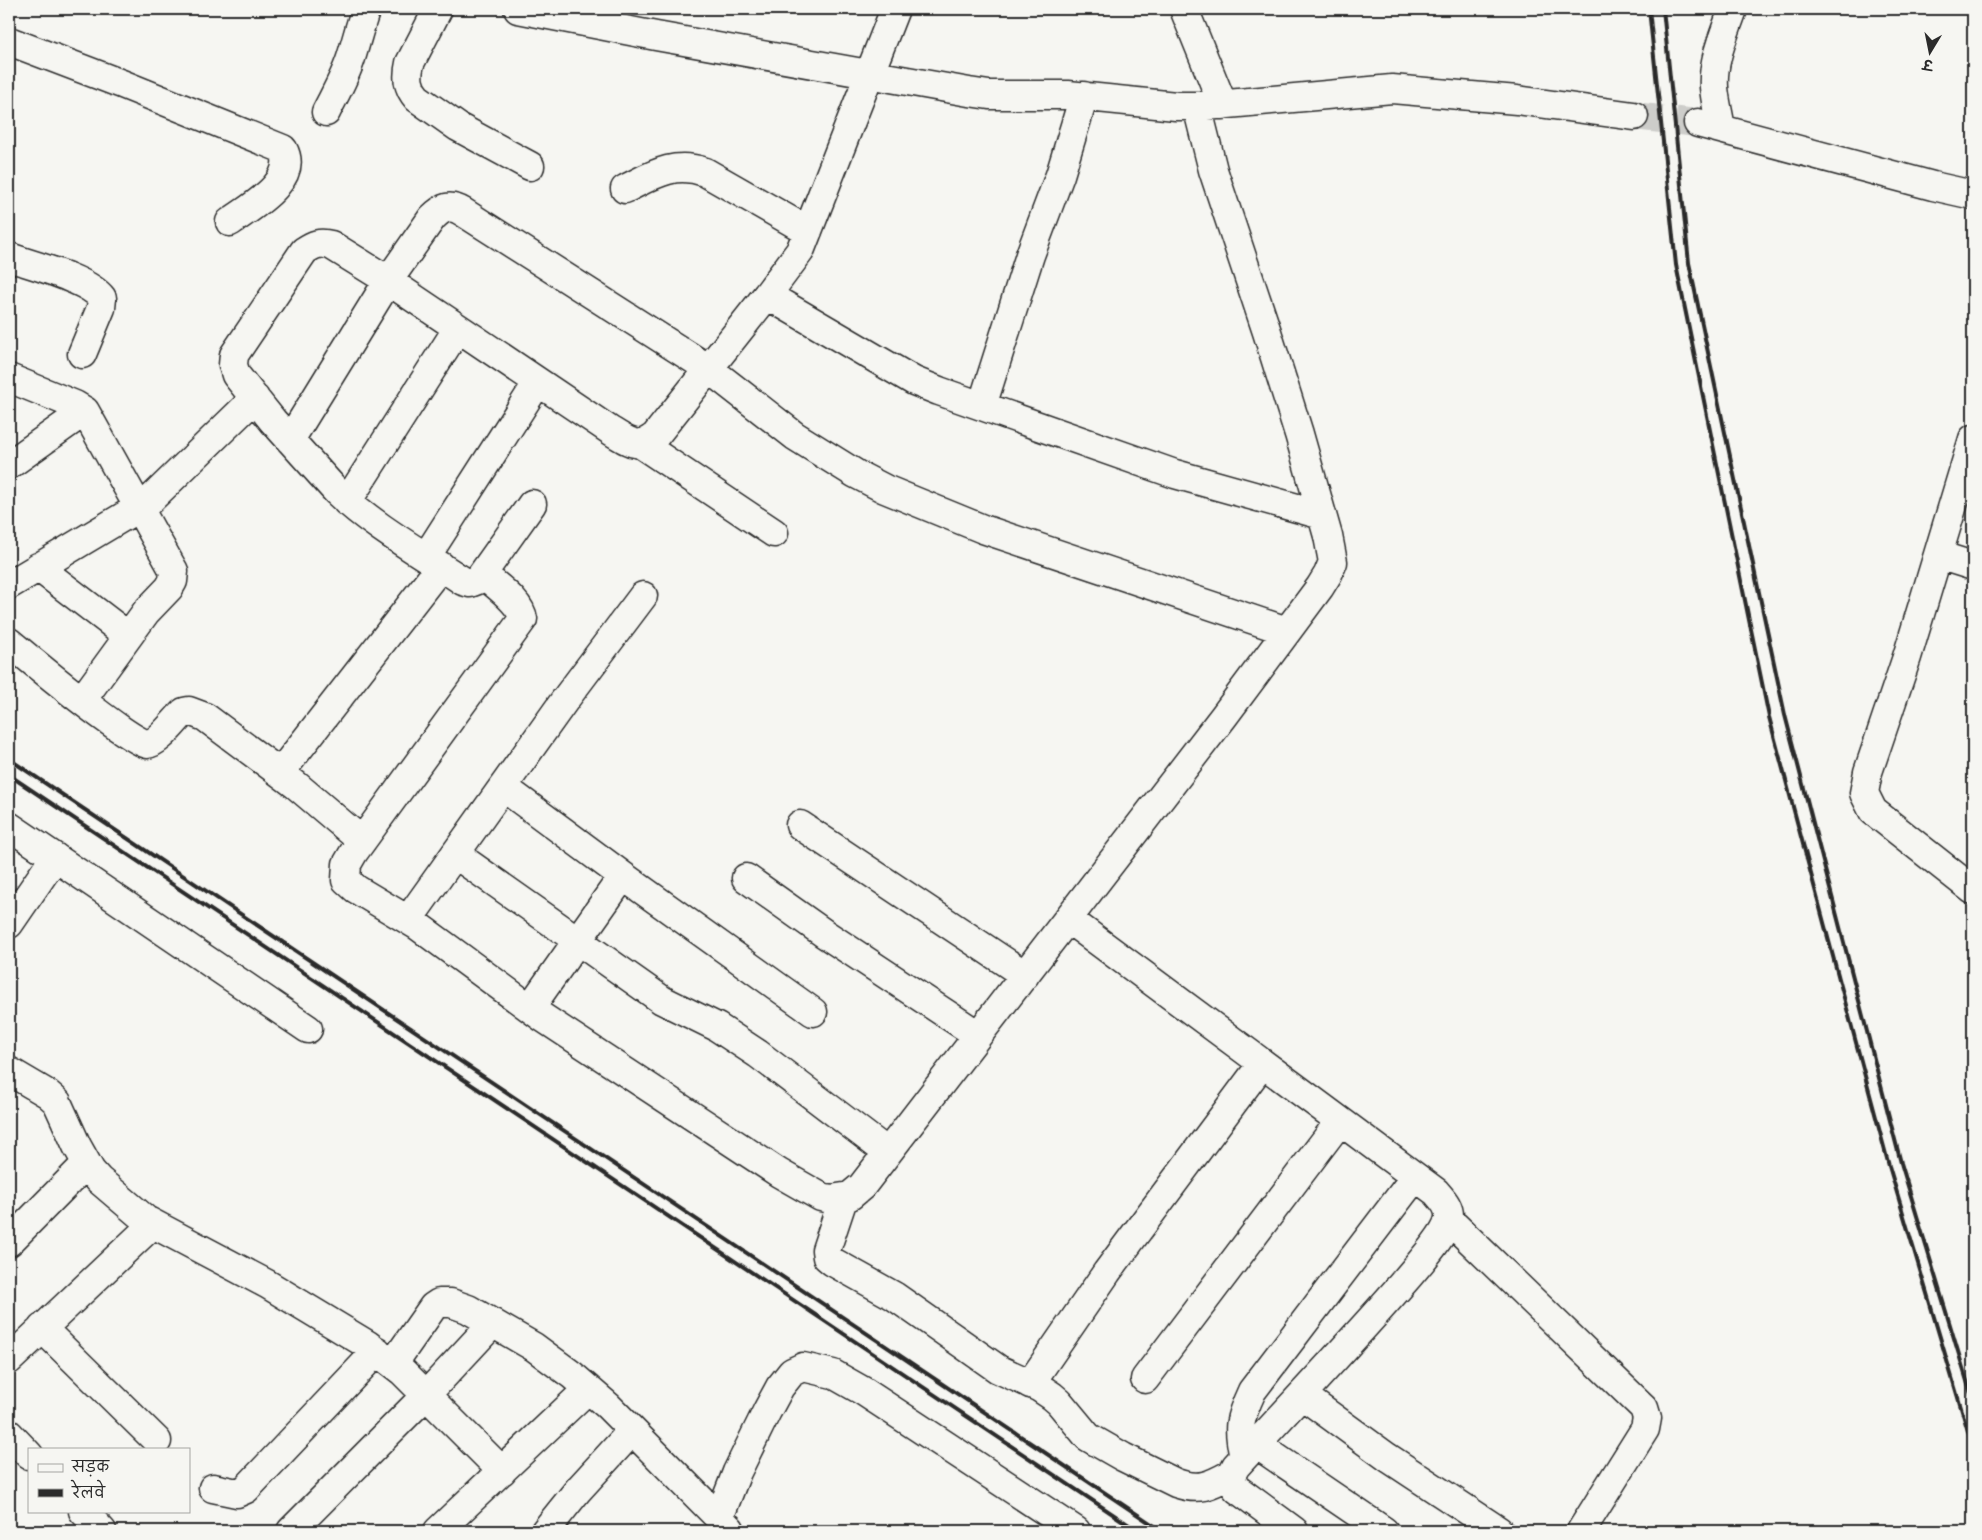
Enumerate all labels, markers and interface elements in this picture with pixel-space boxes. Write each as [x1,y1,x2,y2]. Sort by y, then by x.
north arrow [1904,28,1954,78]
text: उ [1920,53,1936,75]
legend [28,1448,190,1512]
text: सड़क [71,1457,110,1478]
text: रेलवे [70,1479,106,1504]

